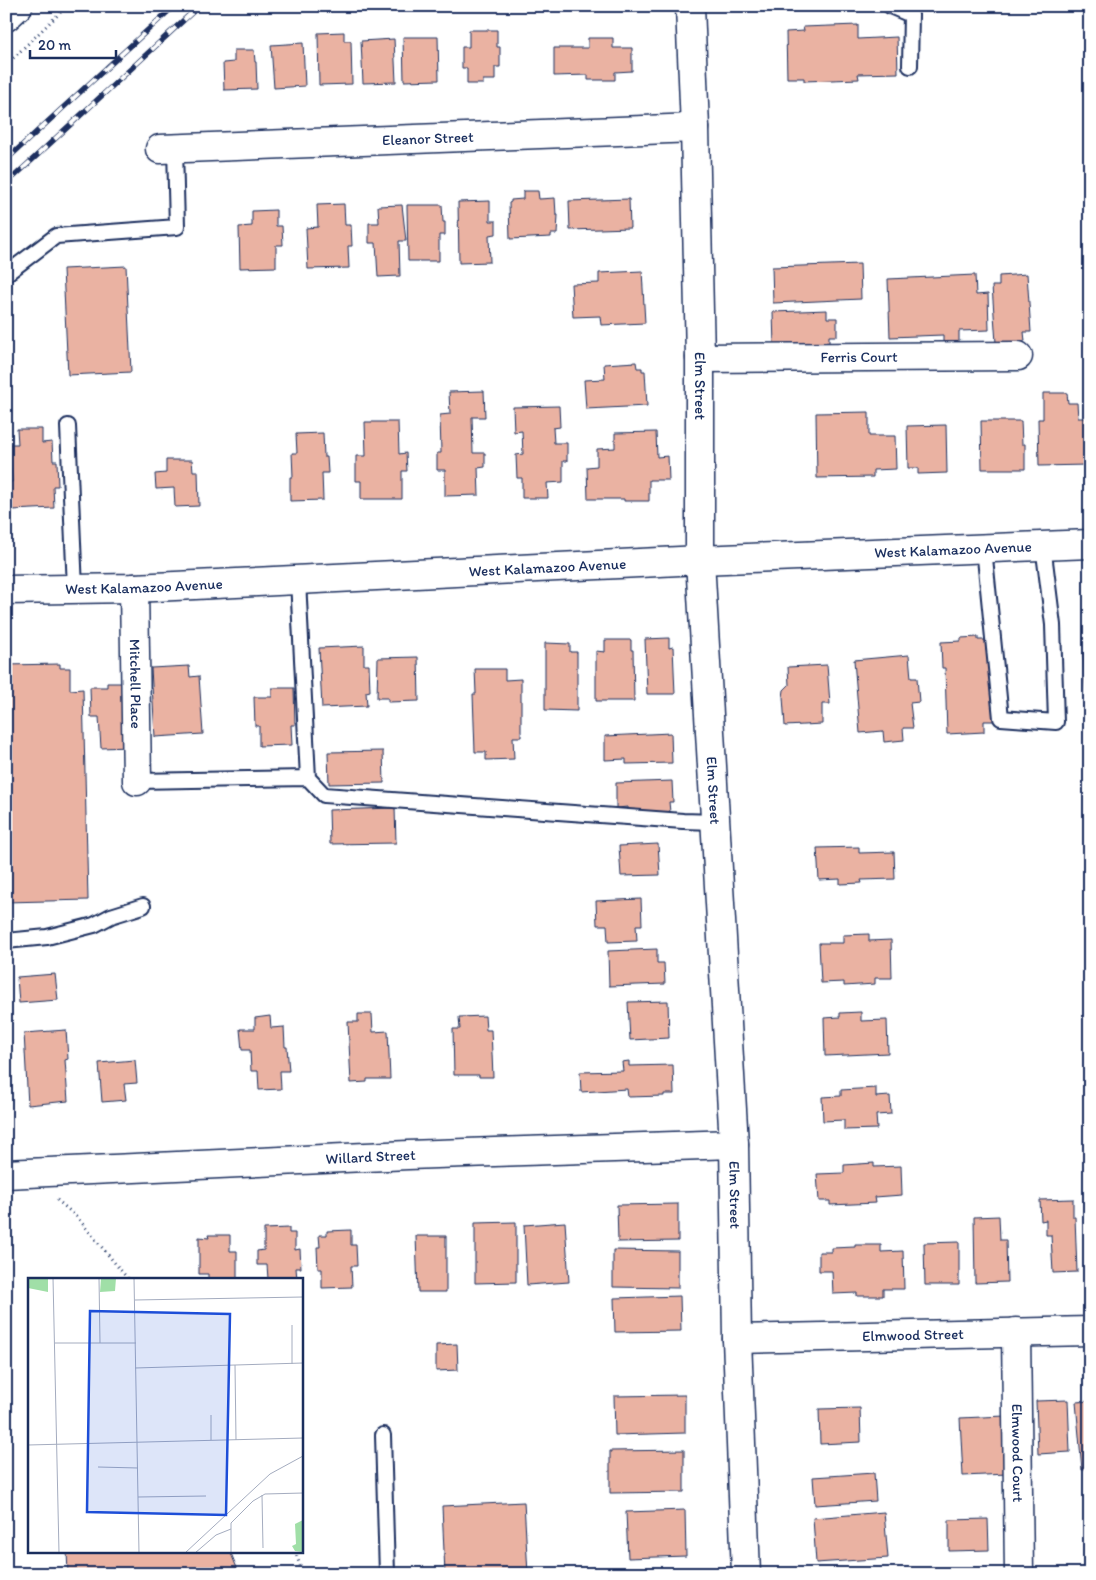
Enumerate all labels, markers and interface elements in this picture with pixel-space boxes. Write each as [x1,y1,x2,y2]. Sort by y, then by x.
scale bar [30,28,116,60]
text: 20 m [38,36,72,54]
street label: Eleanor Street [382,128,474,149]
street label: Ferris Court [820,348,898,366]
street label: Elm Street [691,352,709,420]
street label: West Kalamazoo Avenue [874,537,1032,562]
street label: West Kalamazoo Avenue [468,555,627,580]
street label: West Kalamazoo Avenue [65,575,223,598]
street label: Mitchell Place [126,639,145,729]
street label: Elm Street [702,756,724,825]
street label: Willard Street [325,1146,416,1168]
street label: Elm Street [725,1161,744,1229]
inset map [28,1278,302,1552]
street label: Elmwood Street [862,1325,964,1345]
street label: Elmwood Court [1008,1404,1027,1503]

